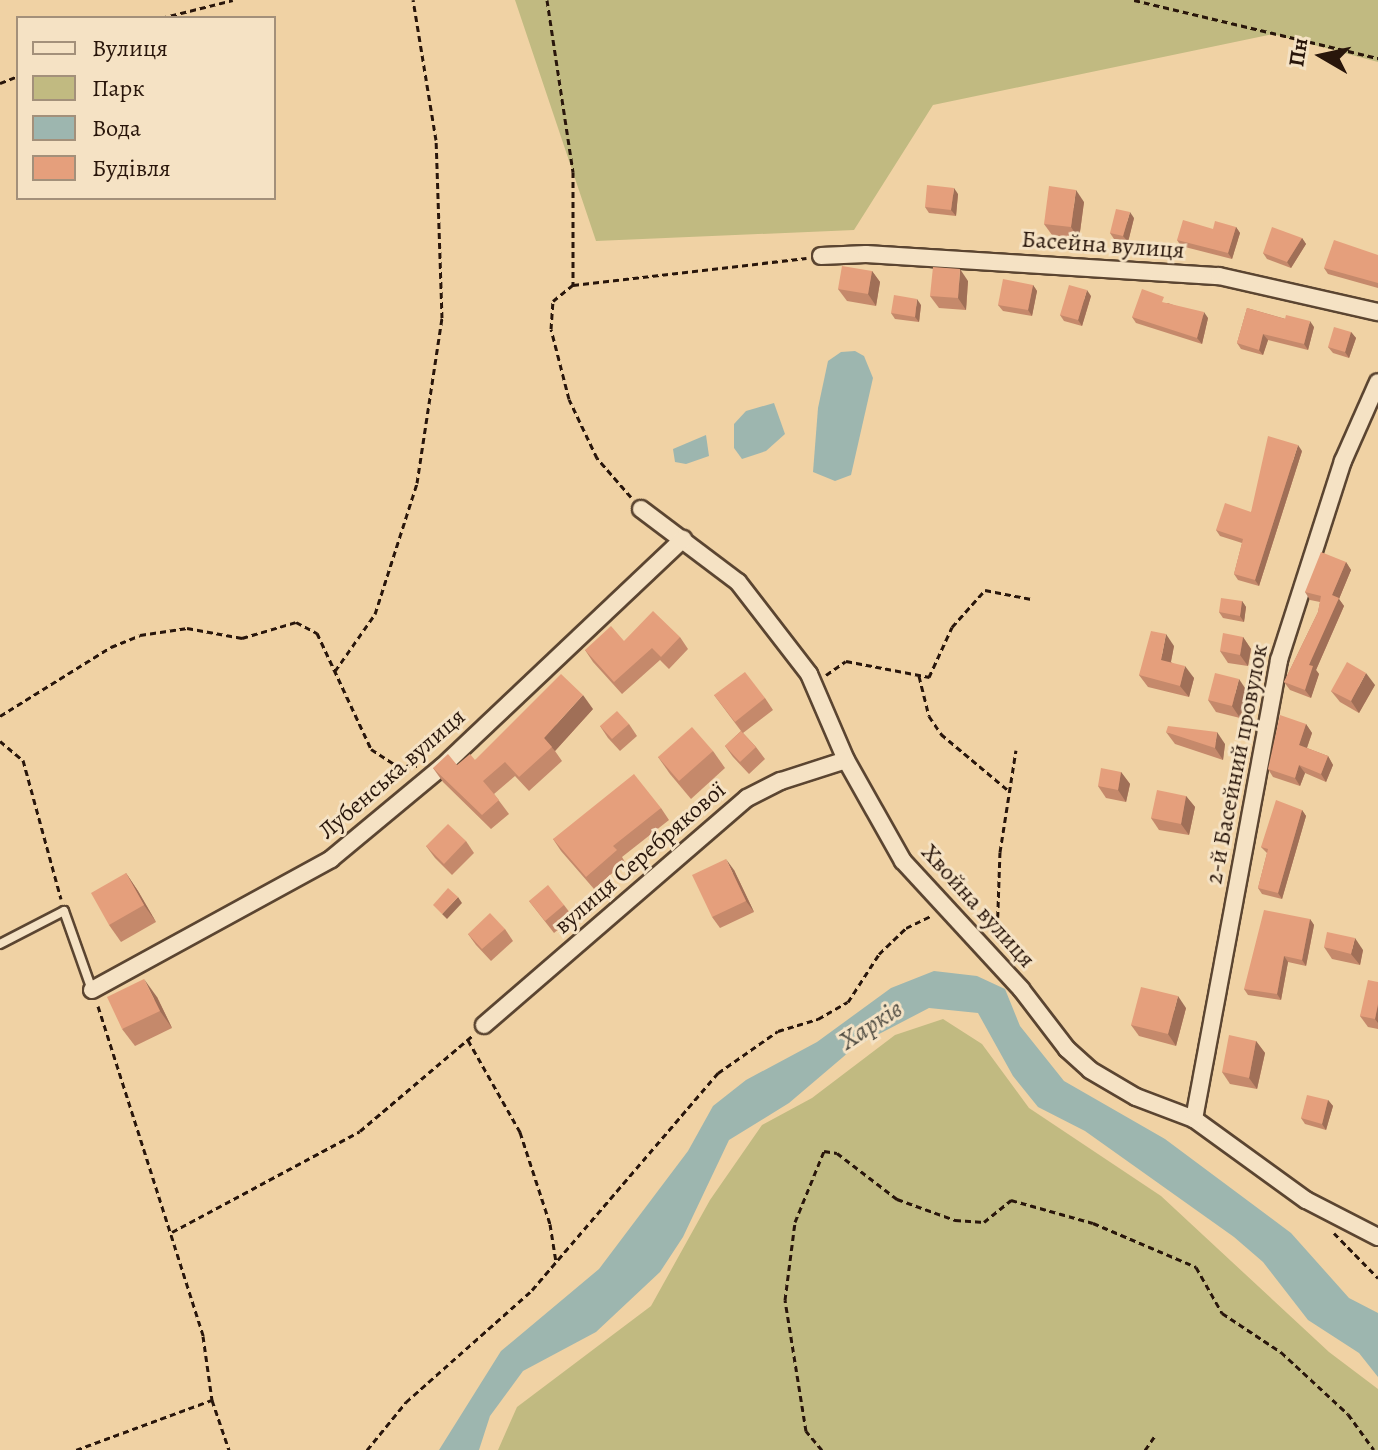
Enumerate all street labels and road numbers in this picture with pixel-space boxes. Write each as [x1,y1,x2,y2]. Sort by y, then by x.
street label: Басейна вулиця [1020,225,1186,265]
street label: 2-й Басейний провулок [1200,642,1274,886]
street label: Лубeнська вулиця [313,702,471,846]
street label: вулиця Серебрякової [548,776,732,940]
street label: Хвойна вулиця [915,838,1041,974]

